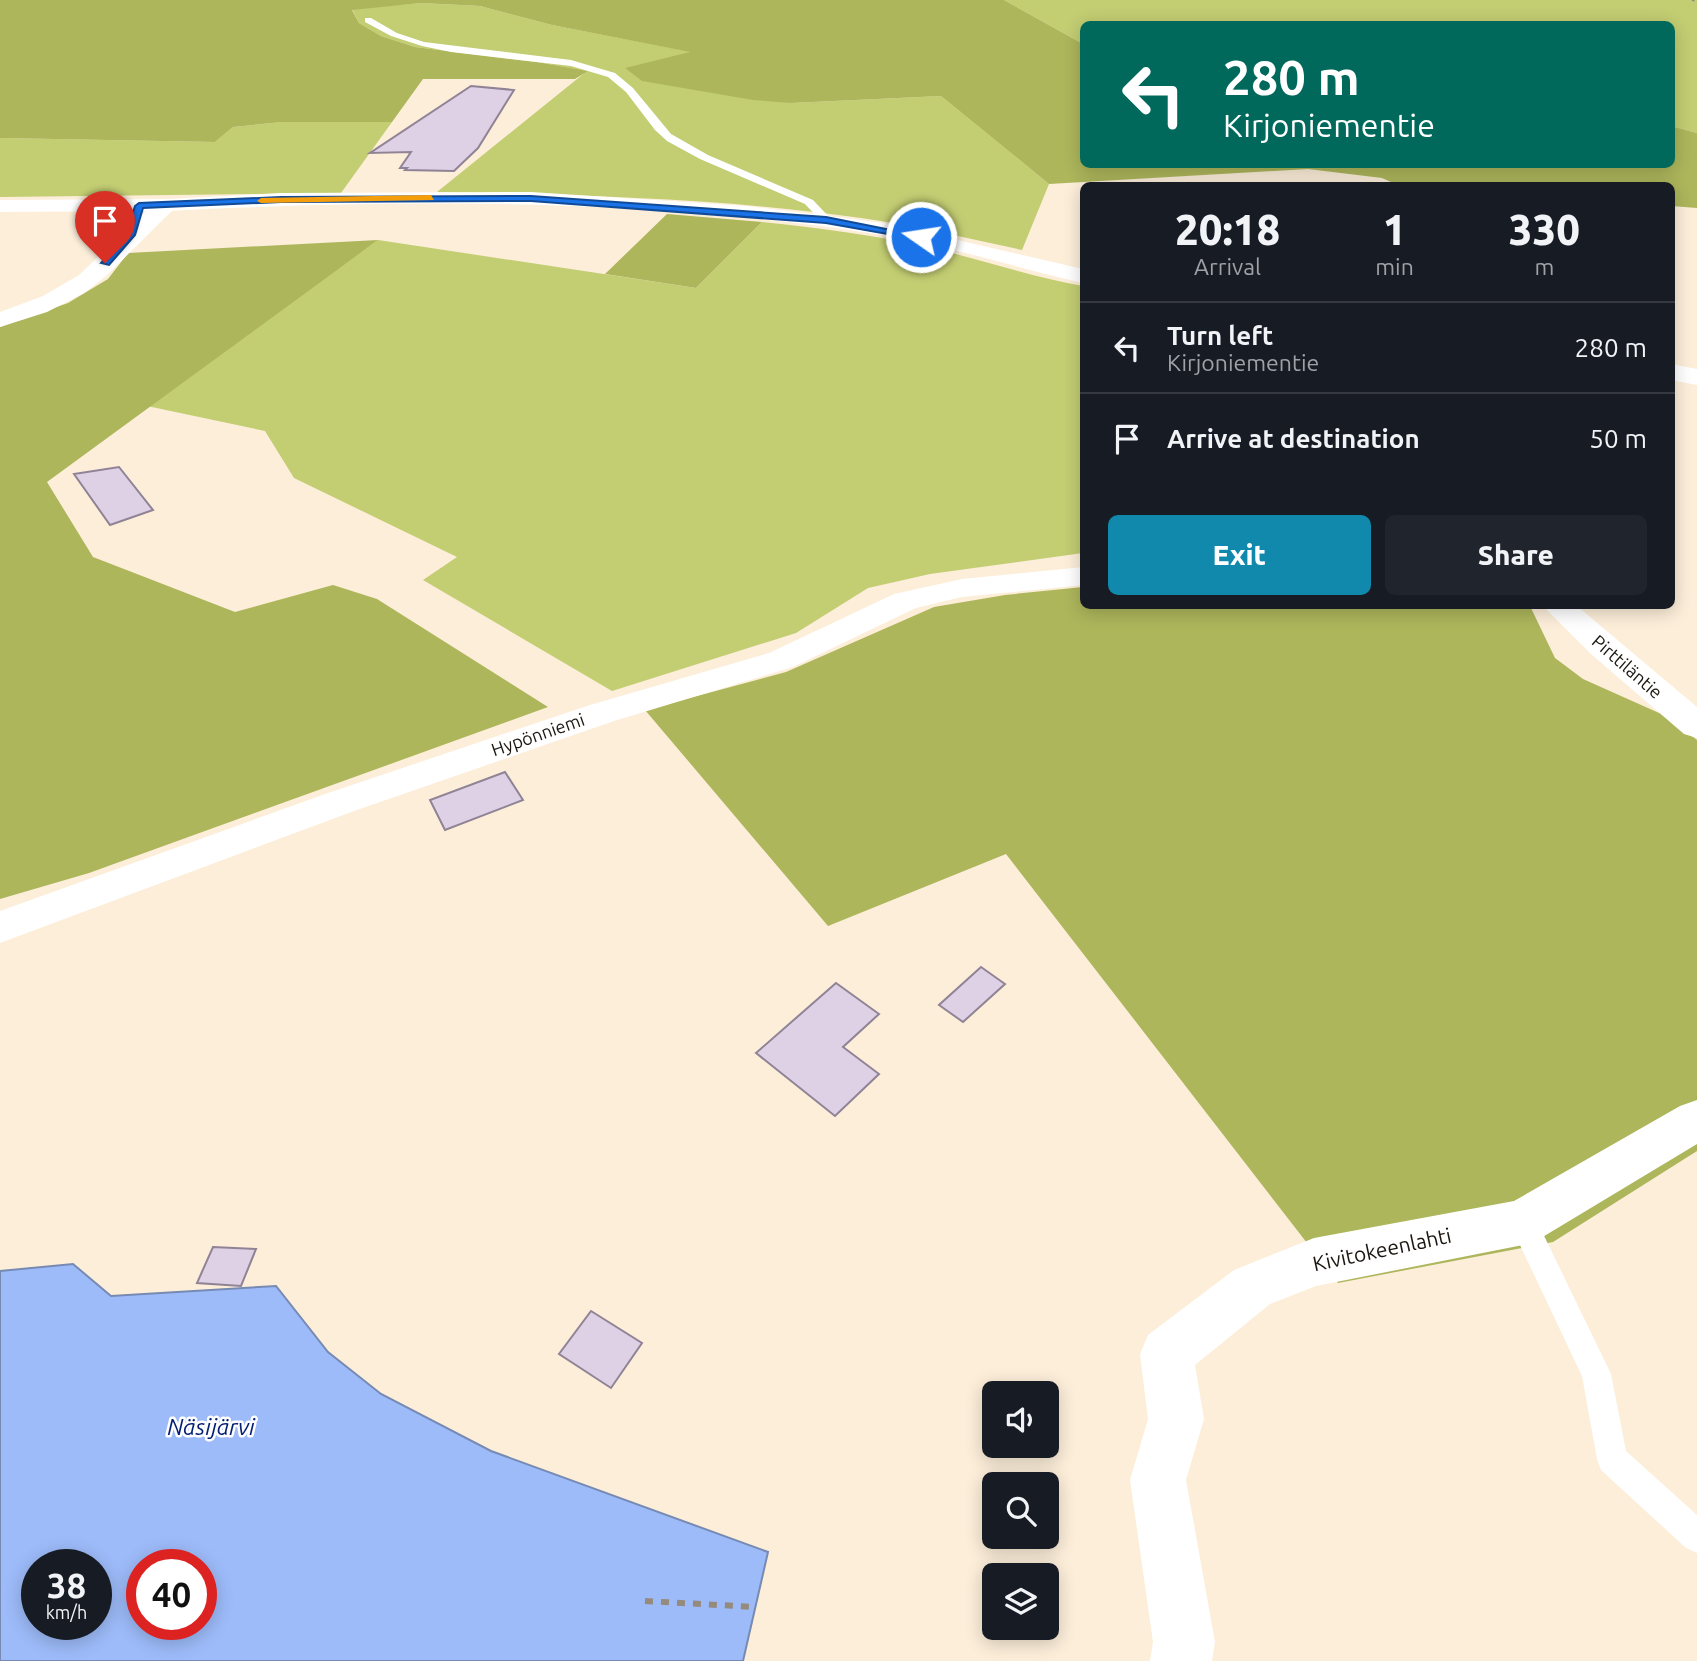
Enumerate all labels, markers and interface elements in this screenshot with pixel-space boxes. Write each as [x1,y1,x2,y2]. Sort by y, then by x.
icon: left [1108,49,1199,140]
text: 280 m [1223,49,1360,104]
text: Kirjoniementie [1223,107,1435,143]
pin [75,191,135,263]
position arrow [884,200,958,274]
icon: arrive [86,202,124,240]
text: 20:18 [1175,206,1280,253]
text: 1 [1383,206,1406,253]
text: 330 [1509,206,1580,253]
text: Arrival [1194,254,1261,279]
text: min [1375,254,1414,279]
text: m [1534,254,1554,279]
text: Turn left [1167,321,1273,350]
icon: left [1108,329,1146,367]
text: 280 m [1575,333,1647,362]
text: Kirjoniementie [1167,350,1319,375]
icon: arrive [1108,420,1146,458]
text: Arrive at destination [1167,424,1420,453]
text: 50 m [1589,424,1647,453]
button: Exit [1108,515,1371,595]
button: Share [1385,515,1647,595]
street label: Pirttiläntie [1589,630,1667,702]
street label: Hypönniemi [489,709,587,759]
street label: Kivitokeenlahti [1310,1223,1453,1275]
map controls [982,1381,1059,1640]
button: sound [982,1381,1059,1458]
water label: Näsijärvi [167,1414,256,1439]
button: search [982,1472,1059,1549]
speed limit sign: 40 [126,1549,217,1640]
button: layers [982,1563,1059,1640]
text: 38 [47,1565,86,1605]
text: km/h [46,1602,87,1622]

